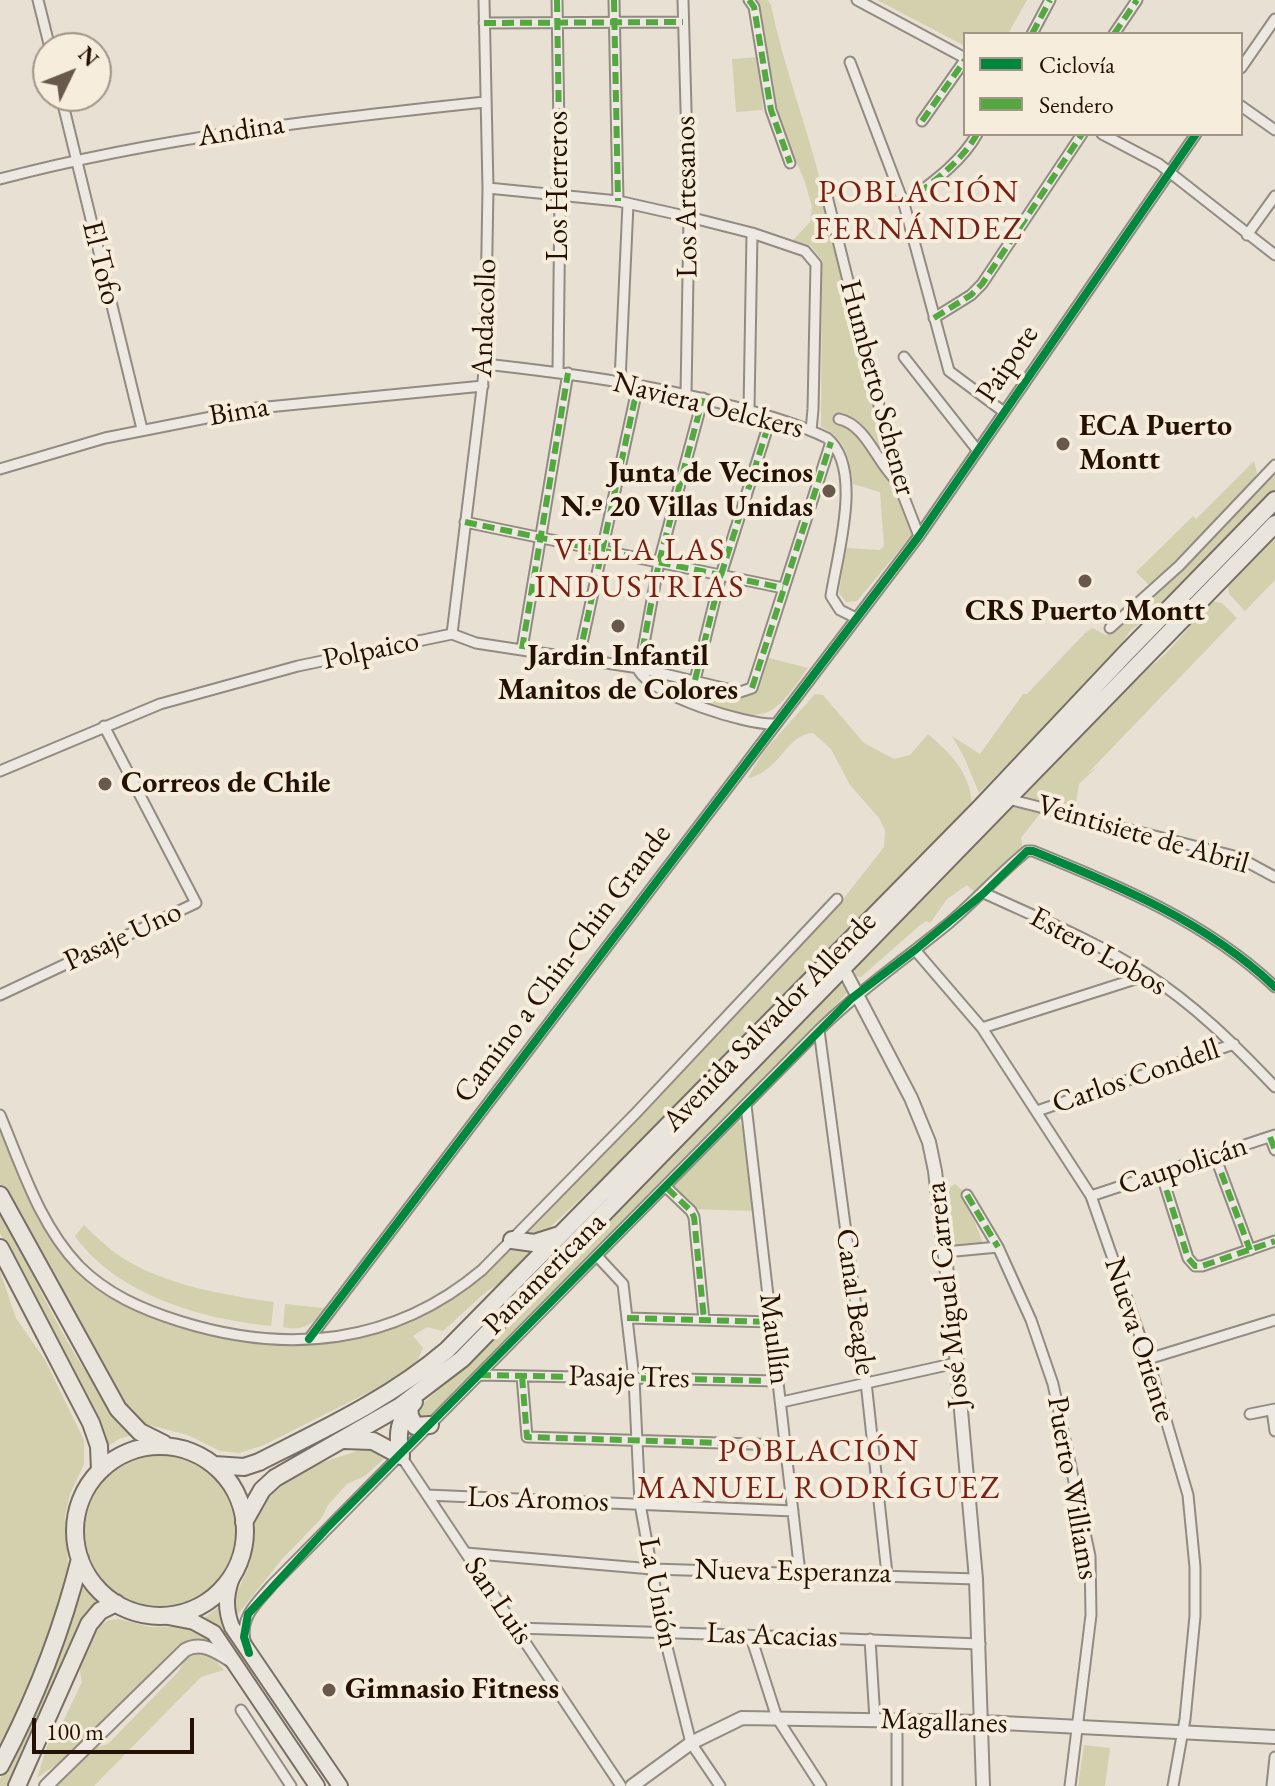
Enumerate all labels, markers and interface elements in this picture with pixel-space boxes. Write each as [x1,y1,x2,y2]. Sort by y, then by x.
north arrow [32,32,112,112]
legend [963,32,1243,136]
text: N [72,40,105,73]
text: Ciclovía [1039,49,1115,80]
text: Sendero [1039,89,1114,120]
street label: Andina [195,106,287,156]
street label: Los Herreros [541,111,577,261]
street label: Los Artesanos [668,116,706,278]
district label: POBLACIÓN FERNÁNDEZ [814,174,1024,249]
street label: El Tofo [73,217,129,309]
street label: Andacollo [465,258,505,378]
street label: Humberto Schener [831,276,923,500]
street label: Paipote [969,318,1047,410]
street label: Naviera Oelckers [609,365,807,447]
street label: Bima [206,389,272,435]
place label: ECA Puerto Montt [1079,409,1232,480]
marker: ECA Puerto Montt [1054,435,1072,453]
place label: Junta de Vecinos N.º 20 Villas Unidas [561,456,813,526]
marker: Junta de Vecinos N.º 20 Villas Unidas [820,482,838,500]
district label: VILLA LAS INDUSTRIAS [534,532,746,607]
marker: CRS Puerto Montt [1076,572,1094,590]
place label: CRS Puerto Montt [965,594,1205,630]
marker: Jardin Infantil Manitos de Colores [609,617,627,635]
street label: Polpaico [320,623,422,679]
place label: Jardin Infantil Manitos de Colores [498,639,738,710]
place label: Correos de Chile [121,766,330,802]
marker: Correos de Chile [96,775,114,793]
street label: Veintisiete de Abril [1033,788,1253,882]
street label: Camino a Chin-Chin Grande [447,818,679,1110]
street label: Pasaje Uno [58,894,188,980]
street label: Estero Lobos [1023,900,1173,1004]
street label: Avenida Salvador Allende [655,904,885,1140]
street label: Carlos Condell [1048,1032,1224,1122]
street label: Caupolicán [1114,1128,1252,1204]
street label: José Miguel Carrera [918,1180,978,1410]
street label: Panamericana [476,1205,614,1343]
street label: Canal Beagle [827,1226,883,1378]
street label: Nueva Oriente [1095,1253,1183,1427]
street label: Maullín [751,1291,797,1387]
street label: Pasaje Tres [568,1359,690,1397]
street label: Puerto Williams [1038,1394,1106,1582]
district label: POBLACIÓN MANUEL RODRÍGUEZ [637,1433,1001,1508]
street label: Los Aromos [467,1480,609,1520]
street label: La Unión [630,1535,686,1651]
street label: San Luis [456,1550,540,1652]
street label: Nueva Esperanza [694,1552,892,1592]
street label: Las Acacias [706,1616,838,1656]
place label: Gimnasio Fitness [345,1672,559,1708]
marker: Gimnasio Fitness [320,1681,338,1699]
scale bar [36,1702,198,1752]
street label: Magallanes [880,1702,1008,1742]
text: 100 m [46,1716,104,1747]

